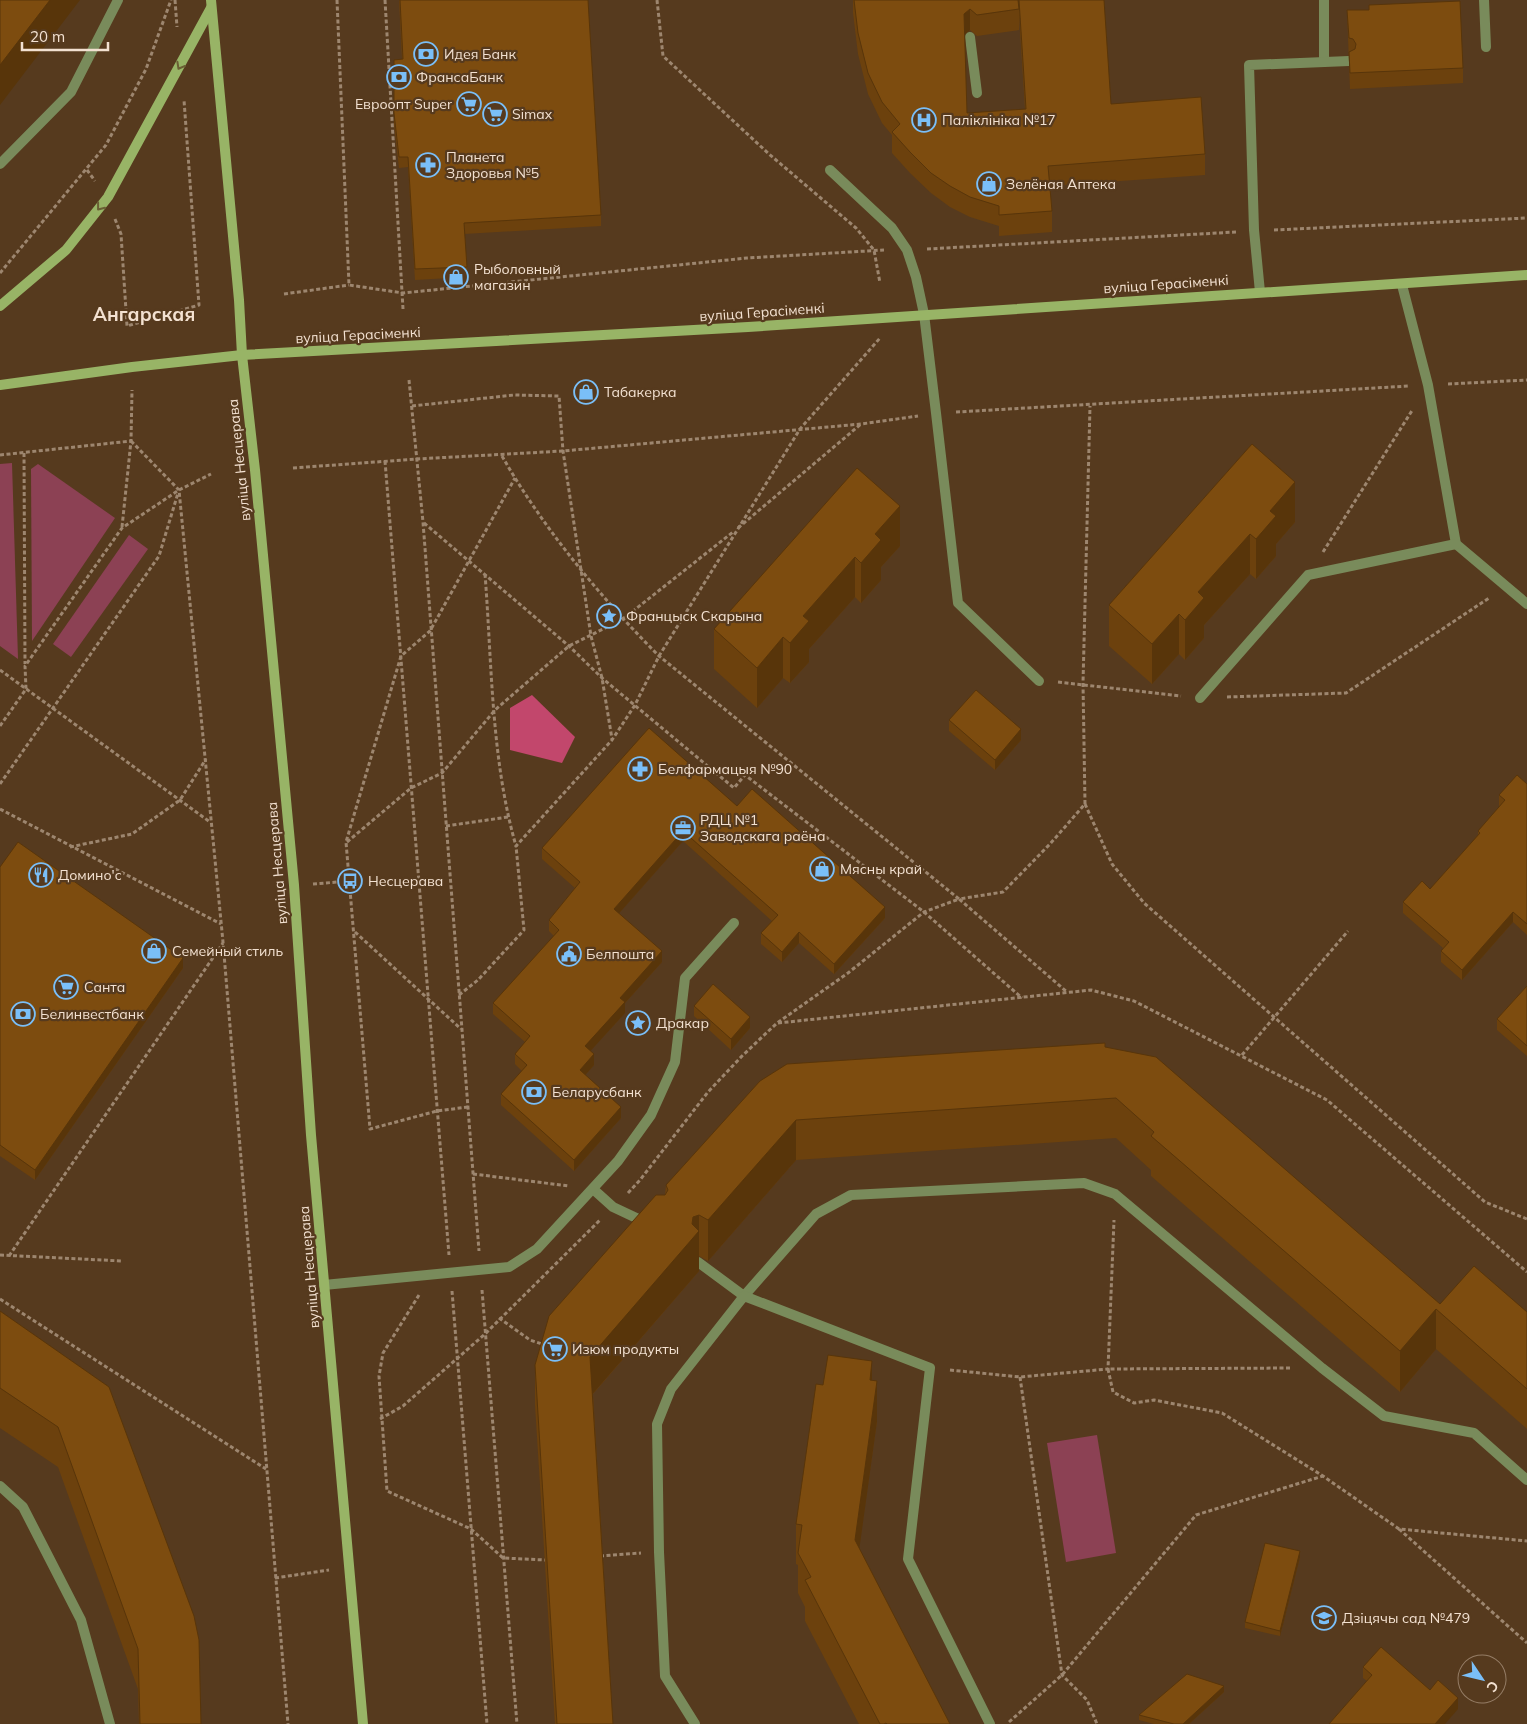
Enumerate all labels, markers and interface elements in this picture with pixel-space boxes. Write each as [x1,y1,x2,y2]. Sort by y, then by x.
scale bar [22,20,109,52]
text: 20 m [30,27,65,46]
bank icon: Идея Банк [413,41,439,67]
place label: Идея Банк [444,45,516,63]
one-way arrow [176,60,186,69]
bank icon: ФрансаБанк [386,64,412,90]
place label: ФрансаБанк [416,68,504,86]
supermarket icon: Евроопт Super [456,91,482,117]
place label: Евроопт Super [355,95,453,113]
supermarket icon: Simax [482,101,508,127]
place label: Simax [512,105,553,123]
hospital icon: Паліклініка №17 [911,107,937,133]
place label: Паліклініка №17 [942,111,1056,129]
place label: Планета Здоровья №5 [446,148,539,182]
pharmacy icon: Планета Здоровья №5 [415,152,441,178]
shop icon: Зелёная Аптека [976,171,1002,197]
place label: Зелёная Аптека [1006,175,1116,193]
one-way arrow [97,201,105,210]
place label: Рыболовный магазин [474,260,561,294]
shop icon: Рыболовный магазин [443,264,469,290]
street label: вуліца Герасіменкі [1103,271,1229,297]
street label: вуліца Герасіменкі [699,299,825,325]
district label: Ангарская [93,302,195,326]
street label: вуліца Герасіменкі [295,323,421,347]
shop icon: Табакерка [573,379,599,405]
place label: Табакерка [604,383,677,401]
street label: вуліца Несцерава [224,398,254,522]
place icon: Францыск Скарына [596,603,622,629]
place label: Францыск Скарына [626,607,762,625]
pharmacy icon: Белфармацыя №90 [627,756,653,782]
place label: Белфармацыя №90 [658,760,792,778]
street label: вуліца Несцерава [263,801,291,925]
place label: РДЦ №1 Заводскага раёна [700,811,825,845]
office icon: РДЦ №1 Заводскага раёна [670,815,696,841]
shop icon: Мясны край [809,856,835,882]
place label: Мясны край [840,860,922,878]
restaurant icon: Домино'c [28,862,54,888]
place label: Домино'c [58,866,122,884]
bus stop icon: Несцерава [337,868,363,894]
place label: Несцерава [368,872,443,890]
shop icon: Семейный стиль [141,938,167,964]
public building icon: Белпошта [556,941,582,967]
place label: Семейный стиль [172,942,283,960]
place label: Белпошта [586,945,654,963]
supermarket icon: Санта [53,974,79,1000]
place label: Санта [84,978,125,996]
bank icon: Белинвестбанк [10,1001,36,1027]
place label: Белинвестбанк [40,1005,144,1023]
place icon: Дракар [625,1010,651,1036]
place label: Дракар [656,1014,709,1032]
bank icon: Беларусбанк [521,1079,547,1105]
place label: Беларусбанк [552,1083,642,1101]
street label: вуліца Несцерава [295,1205,323,1329]
supermarket icon: Изюм продукты [542,1336,568,1362]
place label: Изюм продукты [572,1340,679,1358]
school or university icon: Дзіцячы сад №479 [1311,1605,1337,1631]
place label: Дзіцячы сад №479 [1342,1609,1470,1627]
north arrow [1457,1654,1507,1704]
text: С [1483,1677,1503,1696]

